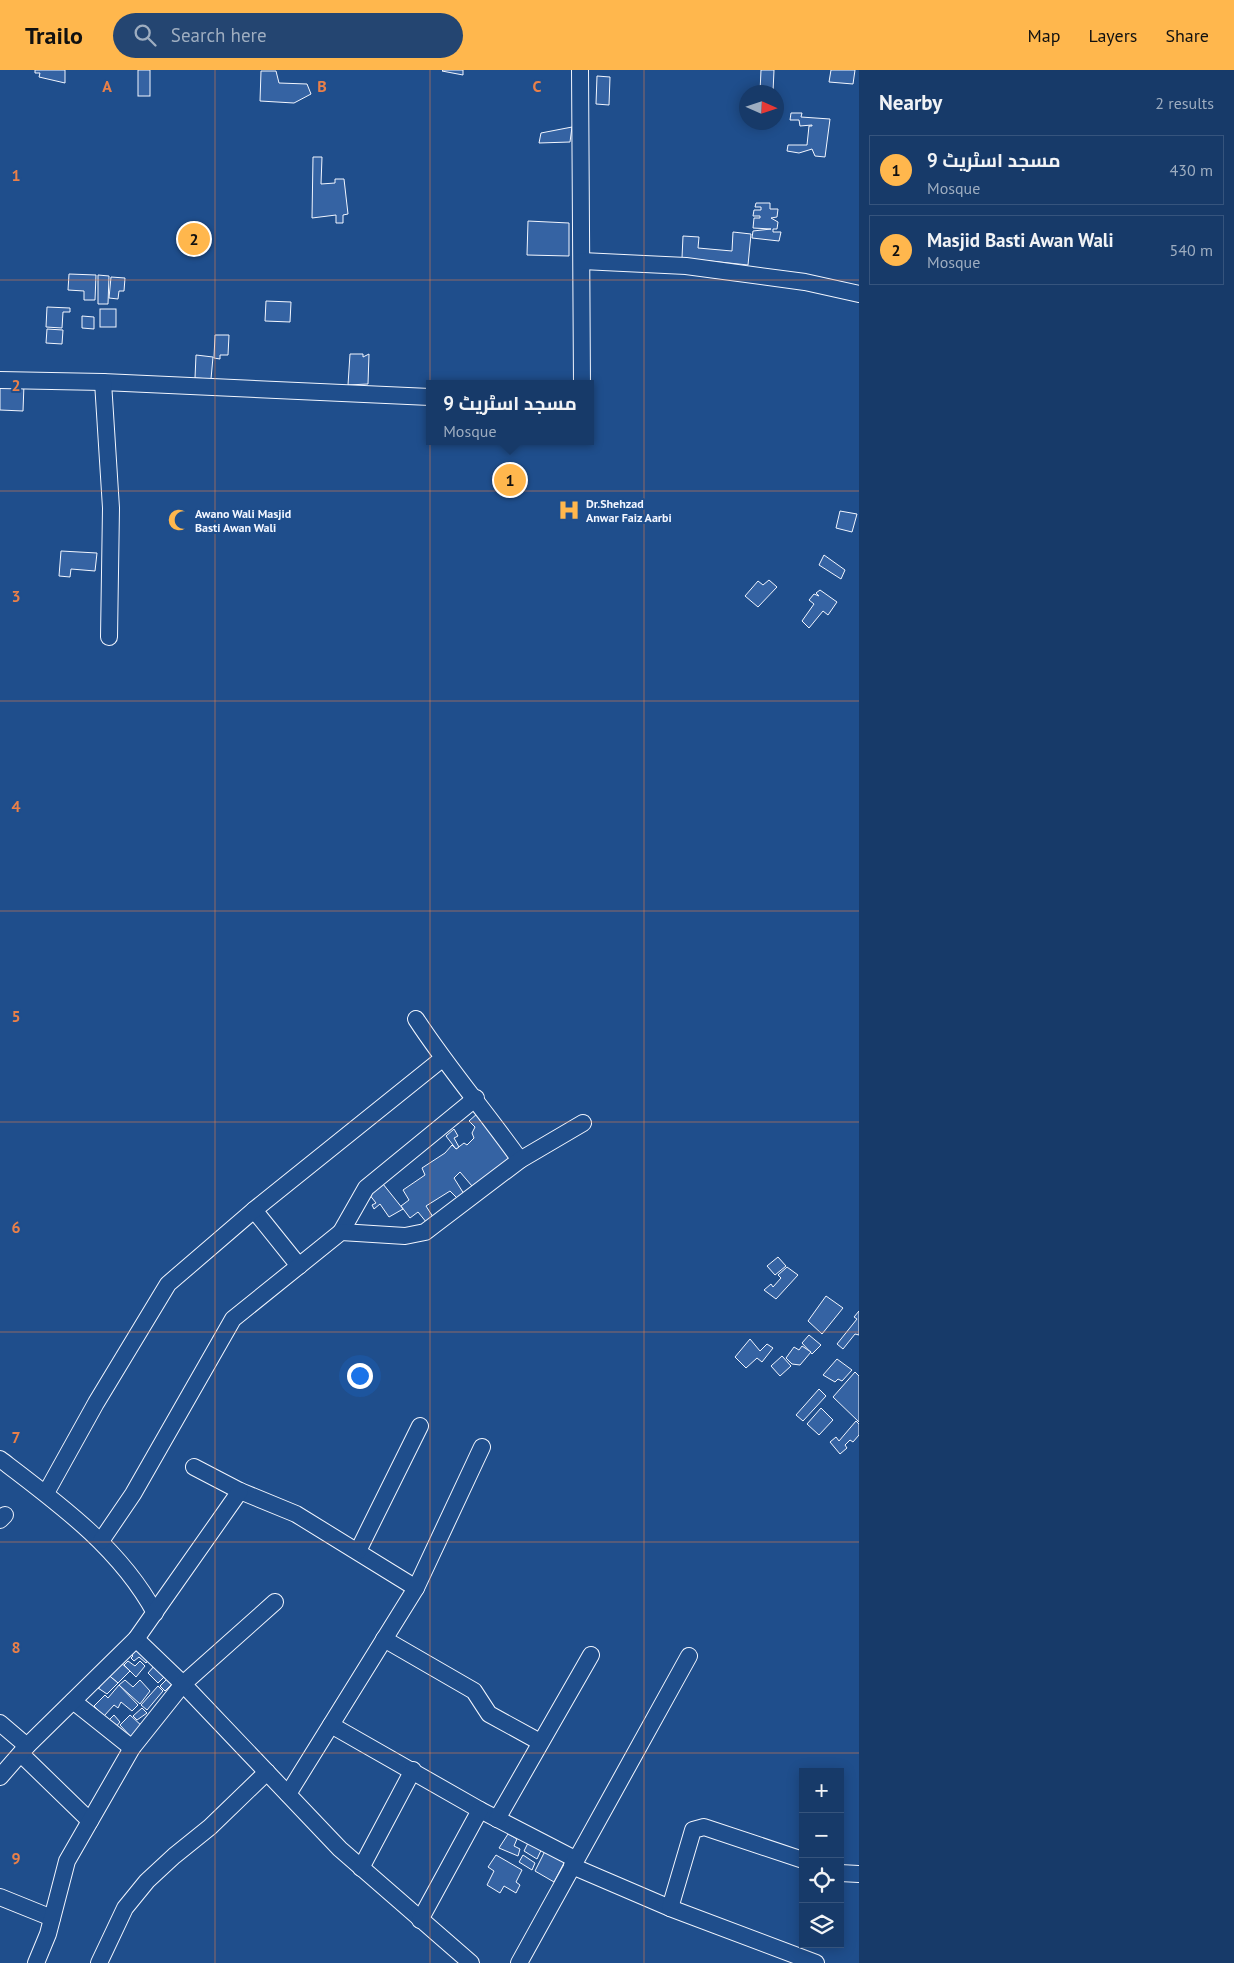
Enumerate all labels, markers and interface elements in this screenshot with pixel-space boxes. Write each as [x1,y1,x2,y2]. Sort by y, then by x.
search box [113,13,463,58]
text: Trailo [25,20,83,51]
icon: search [131,21,159,49]
text: Search here [171,23,267,47]
text: Map [1028,24,1060,47]
text: Layers [1088,24,1137,47]
text: Share [1165,24,1209,47]
text: A [102,76,112,96]
text: B [317,76,327,96]
text: C [533,76,542,96]
north arrow [739,85,784,130]
text: Nearby [879,89,942,116]
text: 2 results [1155,93,1214,113]
text: مسجد اسٹریٹ 9 [927,148,1061,172]
text: 1 [891,160,901,180]
text: 430 m [1170,160,1213,180]
text: 1 [11,165,21,185]
text: Mosque [927,178,980,198]
pin: 2 [178,220,210,258]
text: Masjid Basti Awan Wali [927,228,1114,252]
text: 2 [891,240,901,260]
text: 540 m [1170,240,1213,260]
text: Mosque [927,252,980,272]
text: 2 [11,375,21,395]
popup [426,380,594,445]
text: مسجد اسٹریٹ 9 [443,391,577,415]
text: Mosque [443,421,497,441]
pin: 1 [494,461,526,499]
place label: Dr.Shehzad Anwar Faiz Aarbi [586,496,672,525]
hospital icon: Dr.Shehzad Anwar Faiz Aarbi [556,497,582,523]
place label: Awano Wali Masjid Basti Awan Wali [195,506,291,535]
mosque icon: Awano Wali Masjid Basti Awan Wali [166,507,192,533]
text: 3 [11,586,21,606]
text: 4 [11,796,21,816]
text: 5 [11,1006,21,1026]
text: 6 [11,1217,21,1237]
your location [347,1363,373,1389]
text: 7 [11,1427,21,1447]
text: 8 [11,1637,21,1657]
map controls [799,1768,844,1948]
button: + [799,1768,844,1813]
button: − [799,1813,844,1858]
text: 9 [11,1848,21,1868]
button: locate [799,1858,844,1903]
button: layers [799,1903,844,1948]

